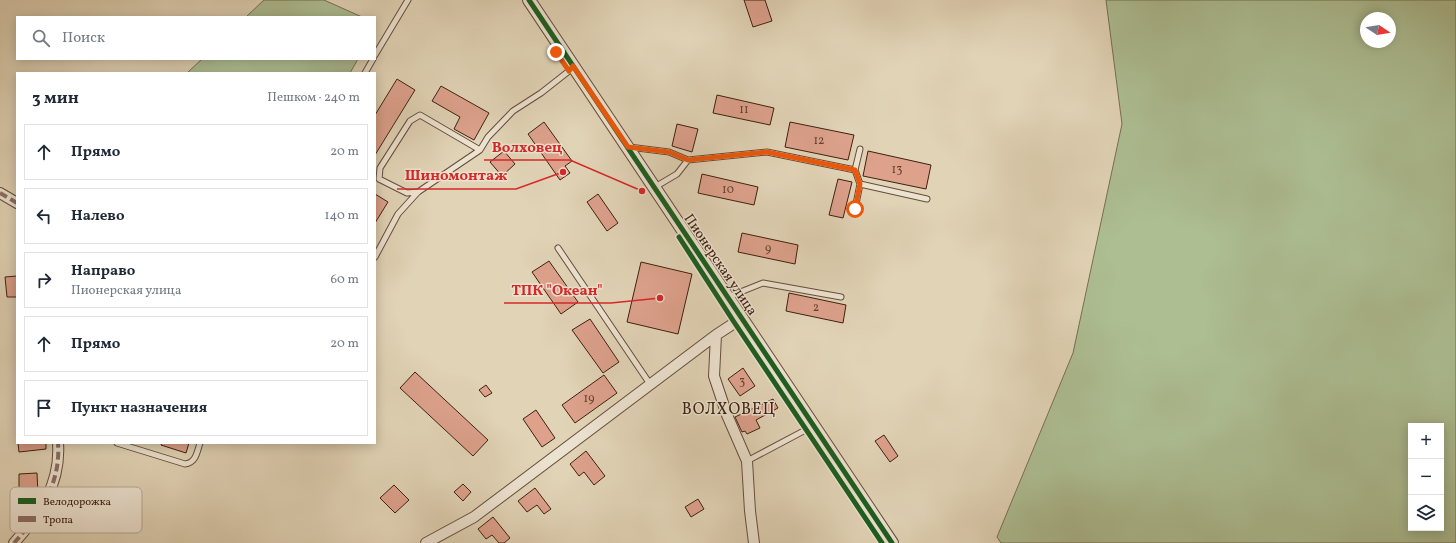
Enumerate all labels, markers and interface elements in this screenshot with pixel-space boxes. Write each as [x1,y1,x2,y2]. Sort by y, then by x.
north arrow [1360,12,1396,48]
search box [16,16,376,60]
icon: search [30,27,52,49]
text: Поиск [62,28,105,49]
route end [547,43,565,61]
text: 3 мин [32,87,79,110]
text: Пешком · 240 m [267,89,360,107]
house number: 11 [739,102,749,118]
callout: Волховец [484,133,570,160]
house number: 12 [813,133,825,149]
text: Волховец [492,138,562,159]
icon: ahead [33,141,55,163]
text: Прямо [71,142,120,163]
text: 20 m [330,143,359,161]
callout: Шиномонтаж [397,162,516,189]
house number: 13 [892,162,902,178]
text: Шиномонтаж [405,166,507,187]
house number: 10 [722,182,734,198]
route start [846,200,864,218]
icon: left [33,205,55,227]
text: Налево [71,206,125,227]
text: 140 m [325,207,359,225]
street label: Пионерская улица [679,210,761,320]
house number: 9 [765,241,771,257]
text: Направо [71,261,135,282]
icon: right [33,269,55,291]
text: 60 m [331,271,359,289]
callout: ТПК "Океан" [504,276,611,303]
text: ТПК "Океан" [511,281,603,302]
text: Пионерская улица [71,282,181,300]
house number: 2 [813,300,819,316]
icon: ahead [33,333,55,355]
text: Прямо [71,334,120,355]
text: 20 m [330,335,359,353]
house number: 3 [739,374,745,390]
house number: 19 [584,391,594,407]
icon: arrive [33,397,55,419]
text: Пункт назначения [71,398,207,419]
district label: ВОЛХОВЕЦ [682,399,776,421]
map controls [1408,423,1444,531]
button: + [1408,423,1444,459]
button: − [1408,459,1444,495]
legend [10,487,142,533]
text: Велодорожка [43,495,112,510]
button: layers [1408,495,1444,531]
text: Тропа [43,513,74,528]

